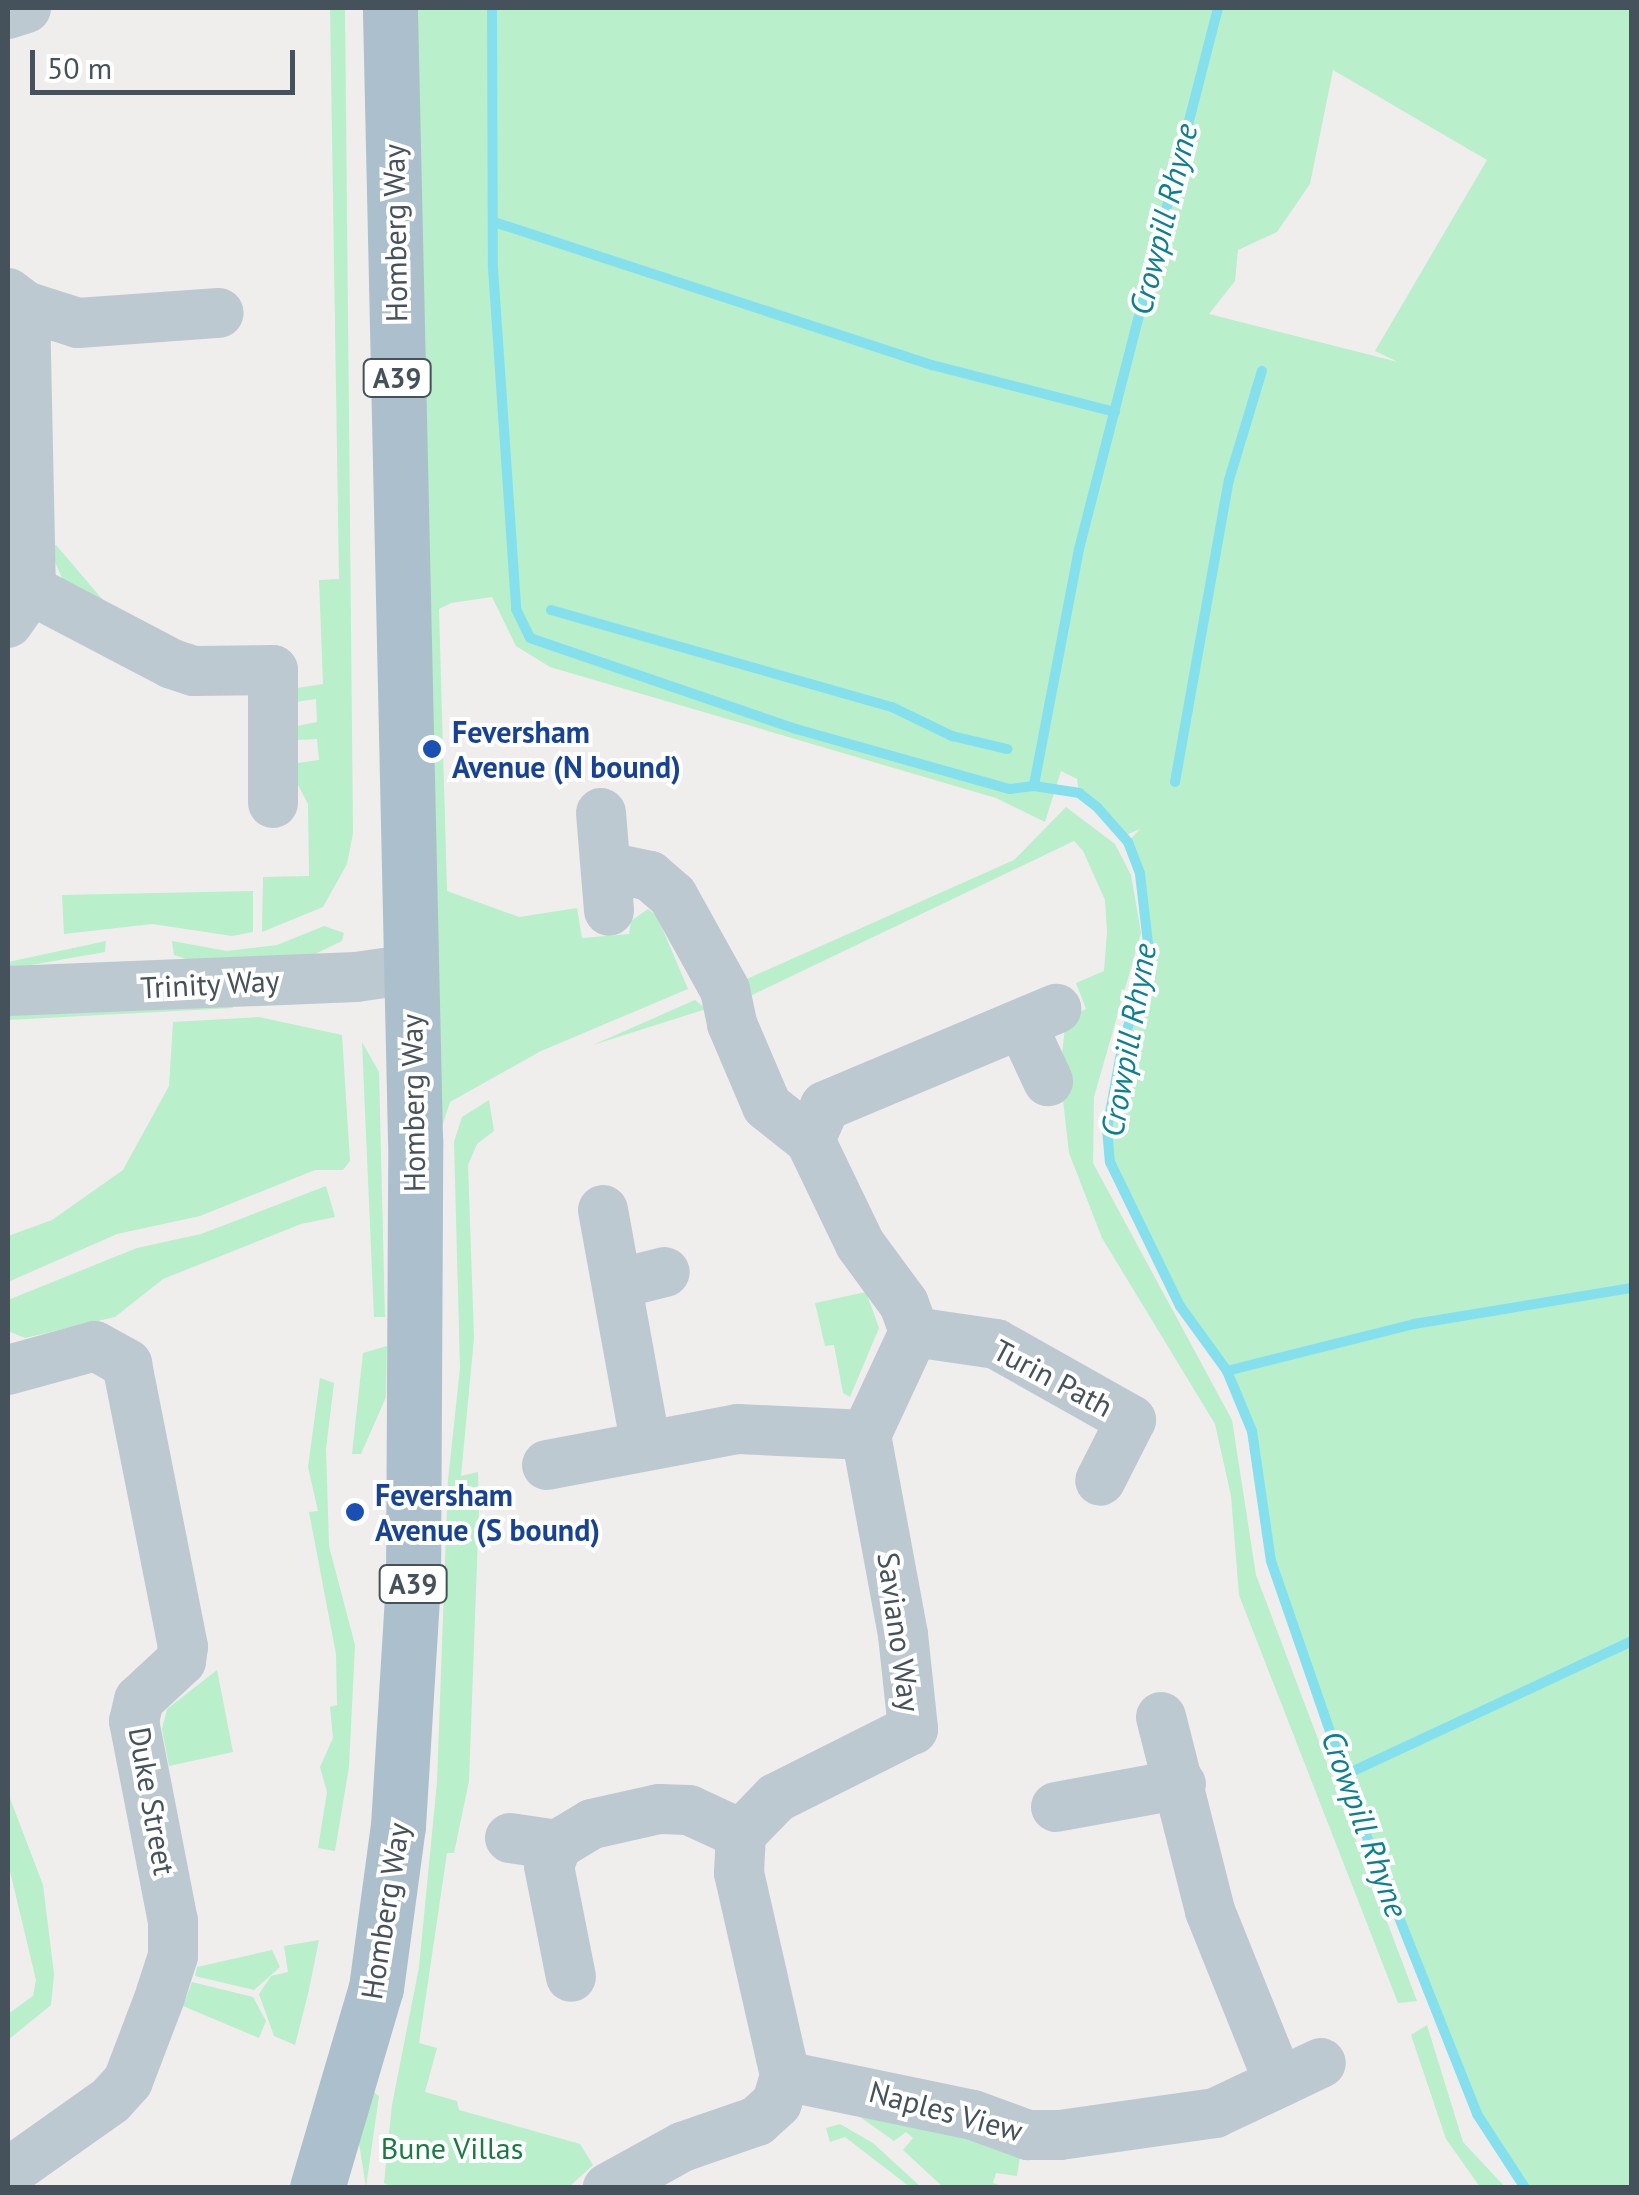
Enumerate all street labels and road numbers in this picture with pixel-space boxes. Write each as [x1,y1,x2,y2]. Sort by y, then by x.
street label: Homberg Way [375,143,415,323]
road number: A39 [362,355,432,401]
street label: Trinity Way [139,962,281,1006]
street label: Homberg Way [393,1013,433,1193]
street label: Turin Path [987,1332,1119,1424]
street label: Saviano Way [870,1550,928,1714]
road number: A39 [378,1561,448,1607]
street label: Duke Street [121,1724,183,1878]
street label: Homberg Way [353,1820,417,2002]
street label: Naples View [865,2073,1027,2149]

